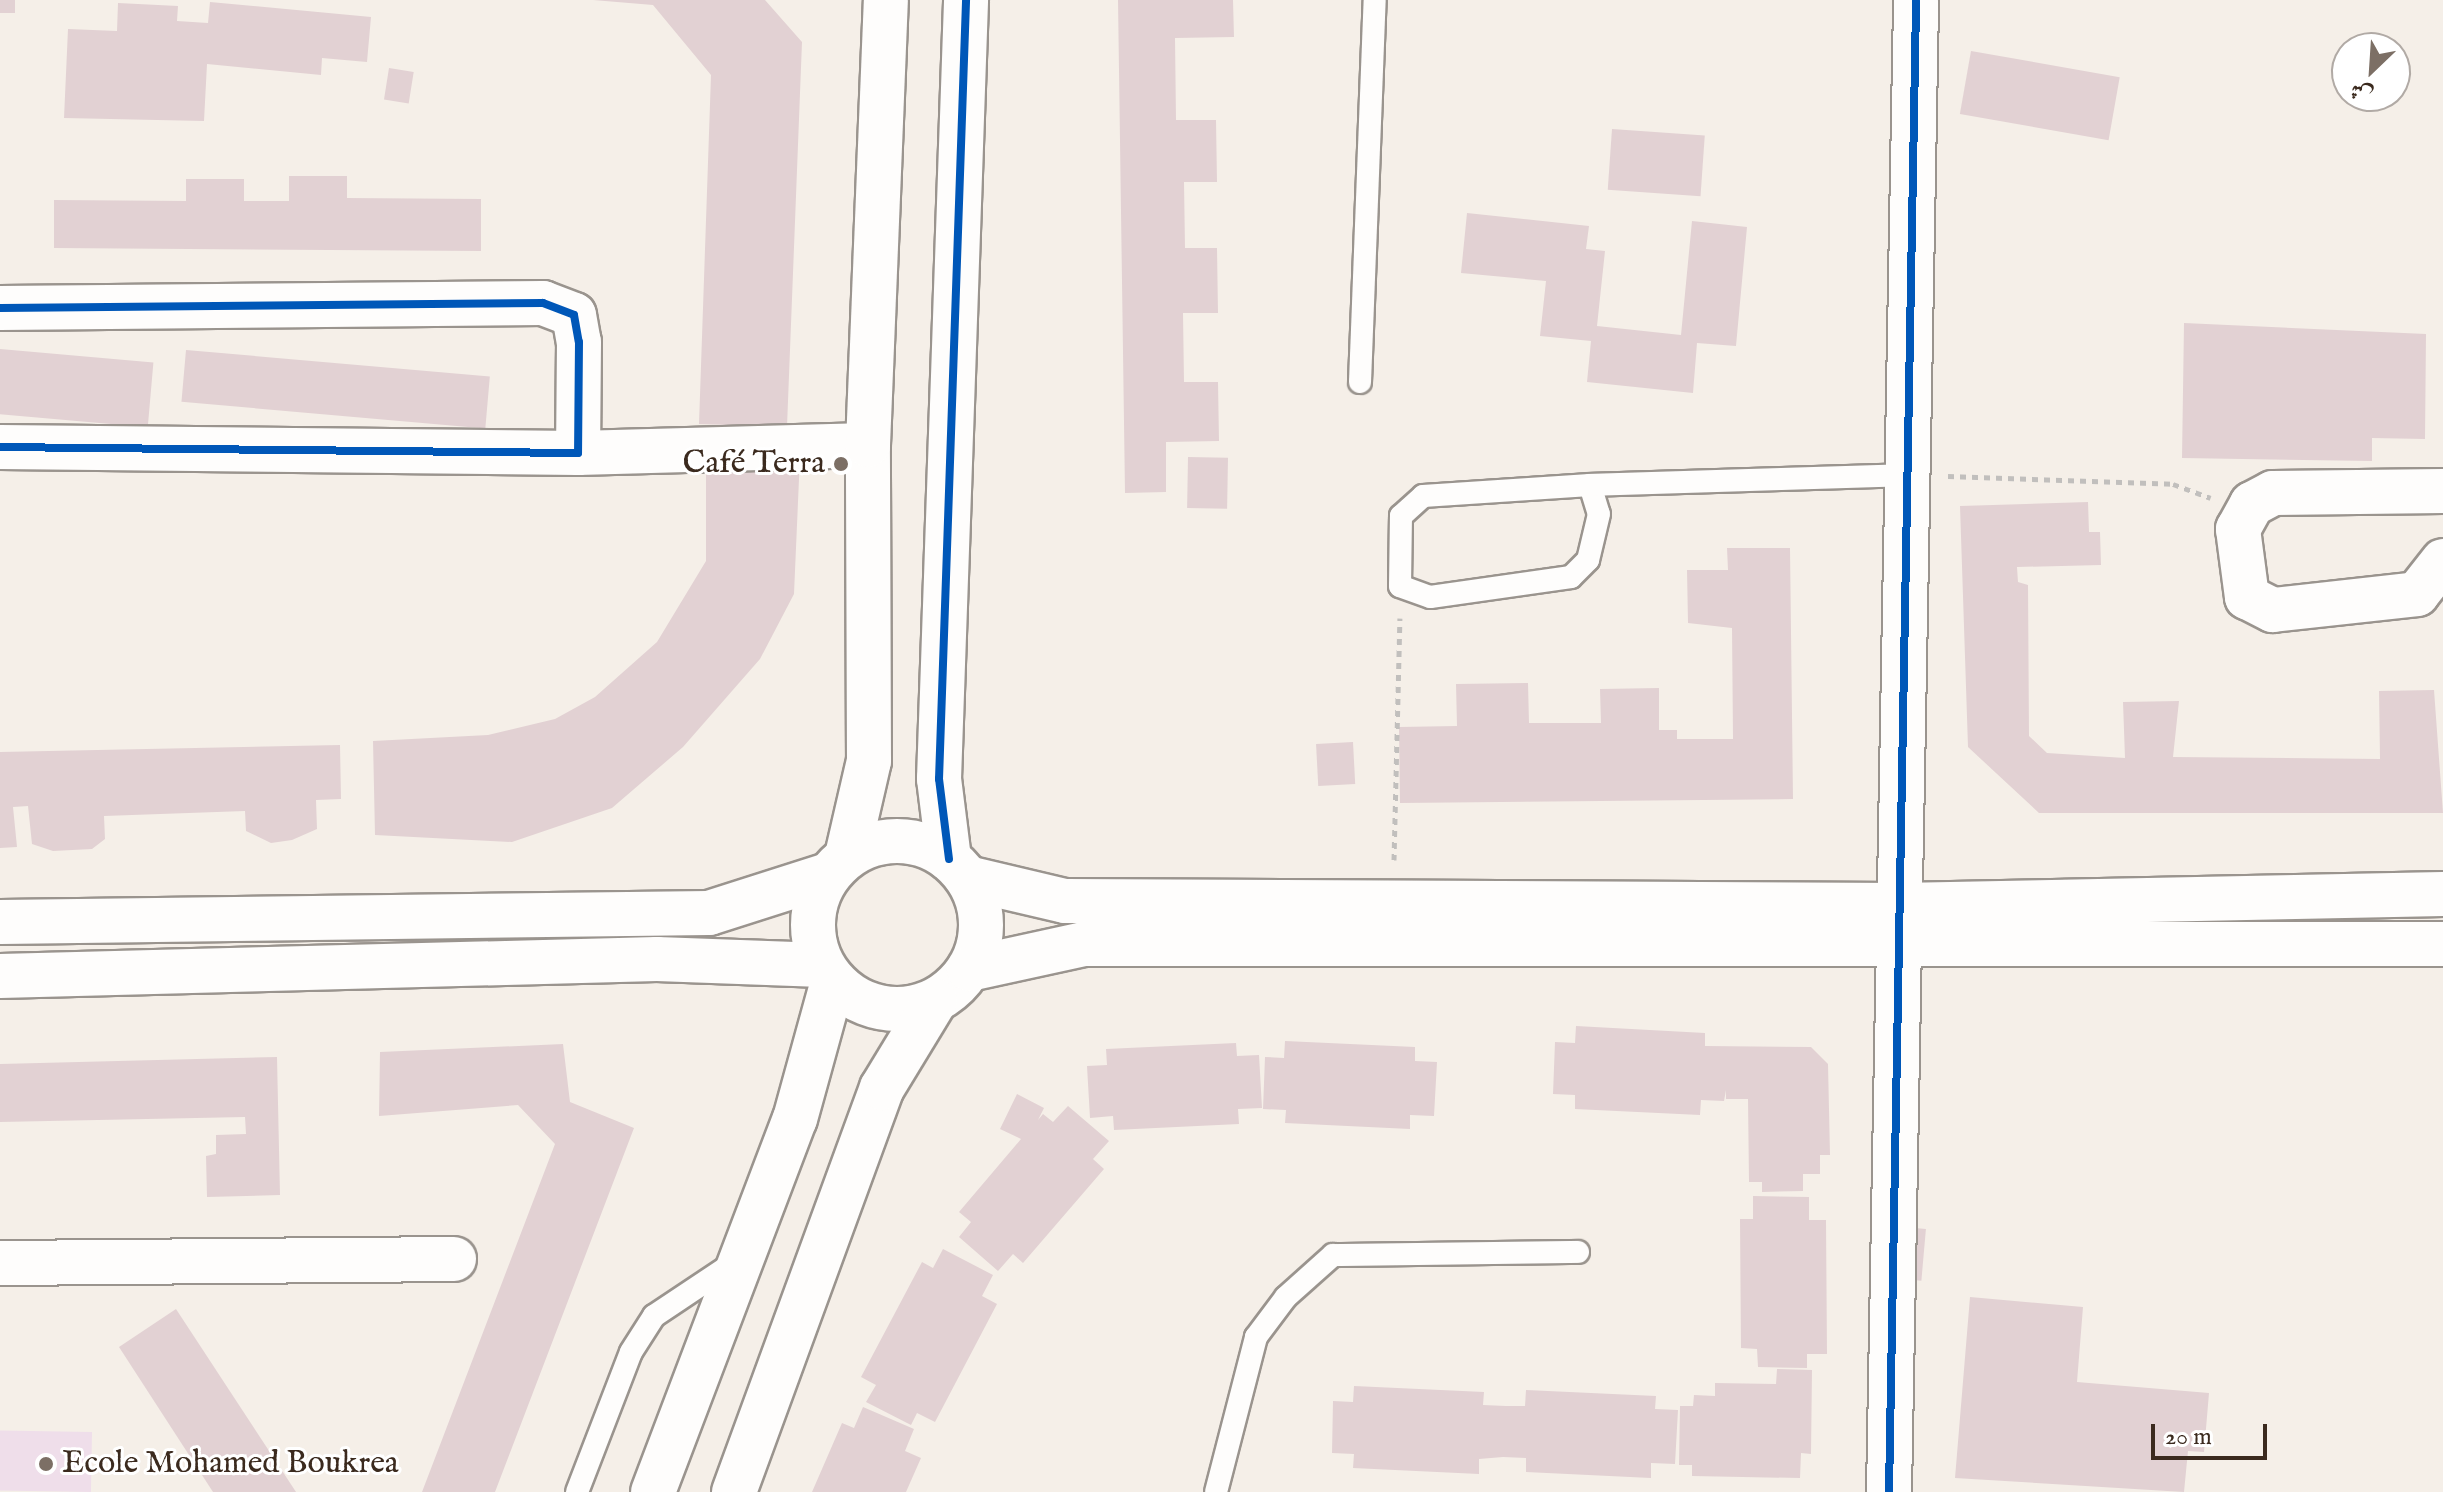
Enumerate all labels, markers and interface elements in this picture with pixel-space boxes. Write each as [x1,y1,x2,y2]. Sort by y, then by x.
north arrow [2331,32,2411,112]
text: ش [2346,75,2378,109]
place label: Café Terra [683,445,825,483]
marker: Café Terra [832,455,850,473]
scale bar [2155,1408,2271,1458]
text: 20 m [2165,1422,2212,1453]
place label: Ecole Mohamed Boukrea [62,1445,399,1483]
marker: Ecole Mohamed Boukrea [37,1455,55,1473]

